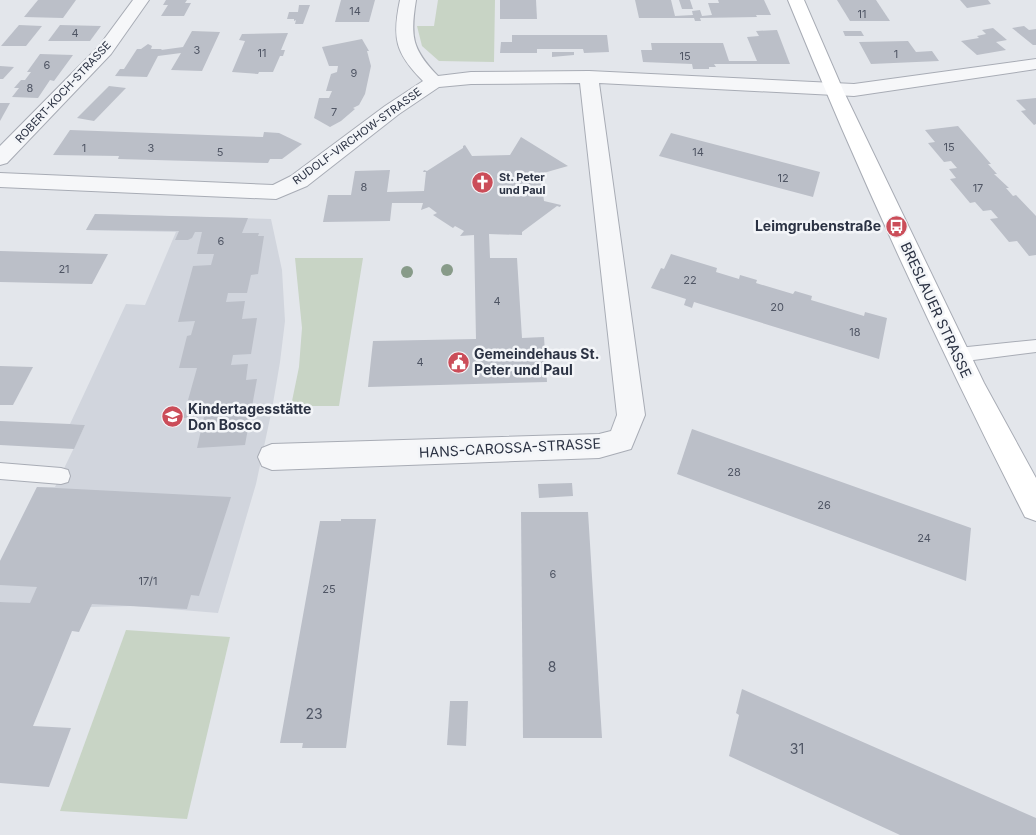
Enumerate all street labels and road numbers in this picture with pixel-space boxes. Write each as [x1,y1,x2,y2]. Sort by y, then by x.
street label: ROBERT-KOCH-STRASSE [12,38,114,146]
street label: RUDOLF-VIRCHOW-STRASSE [290,84,424,188]
street label: BRESLAUER STRASSE [898,239,975,380]
street label: HANS-CAROSSA-STRASSE [419,434,601,461]

